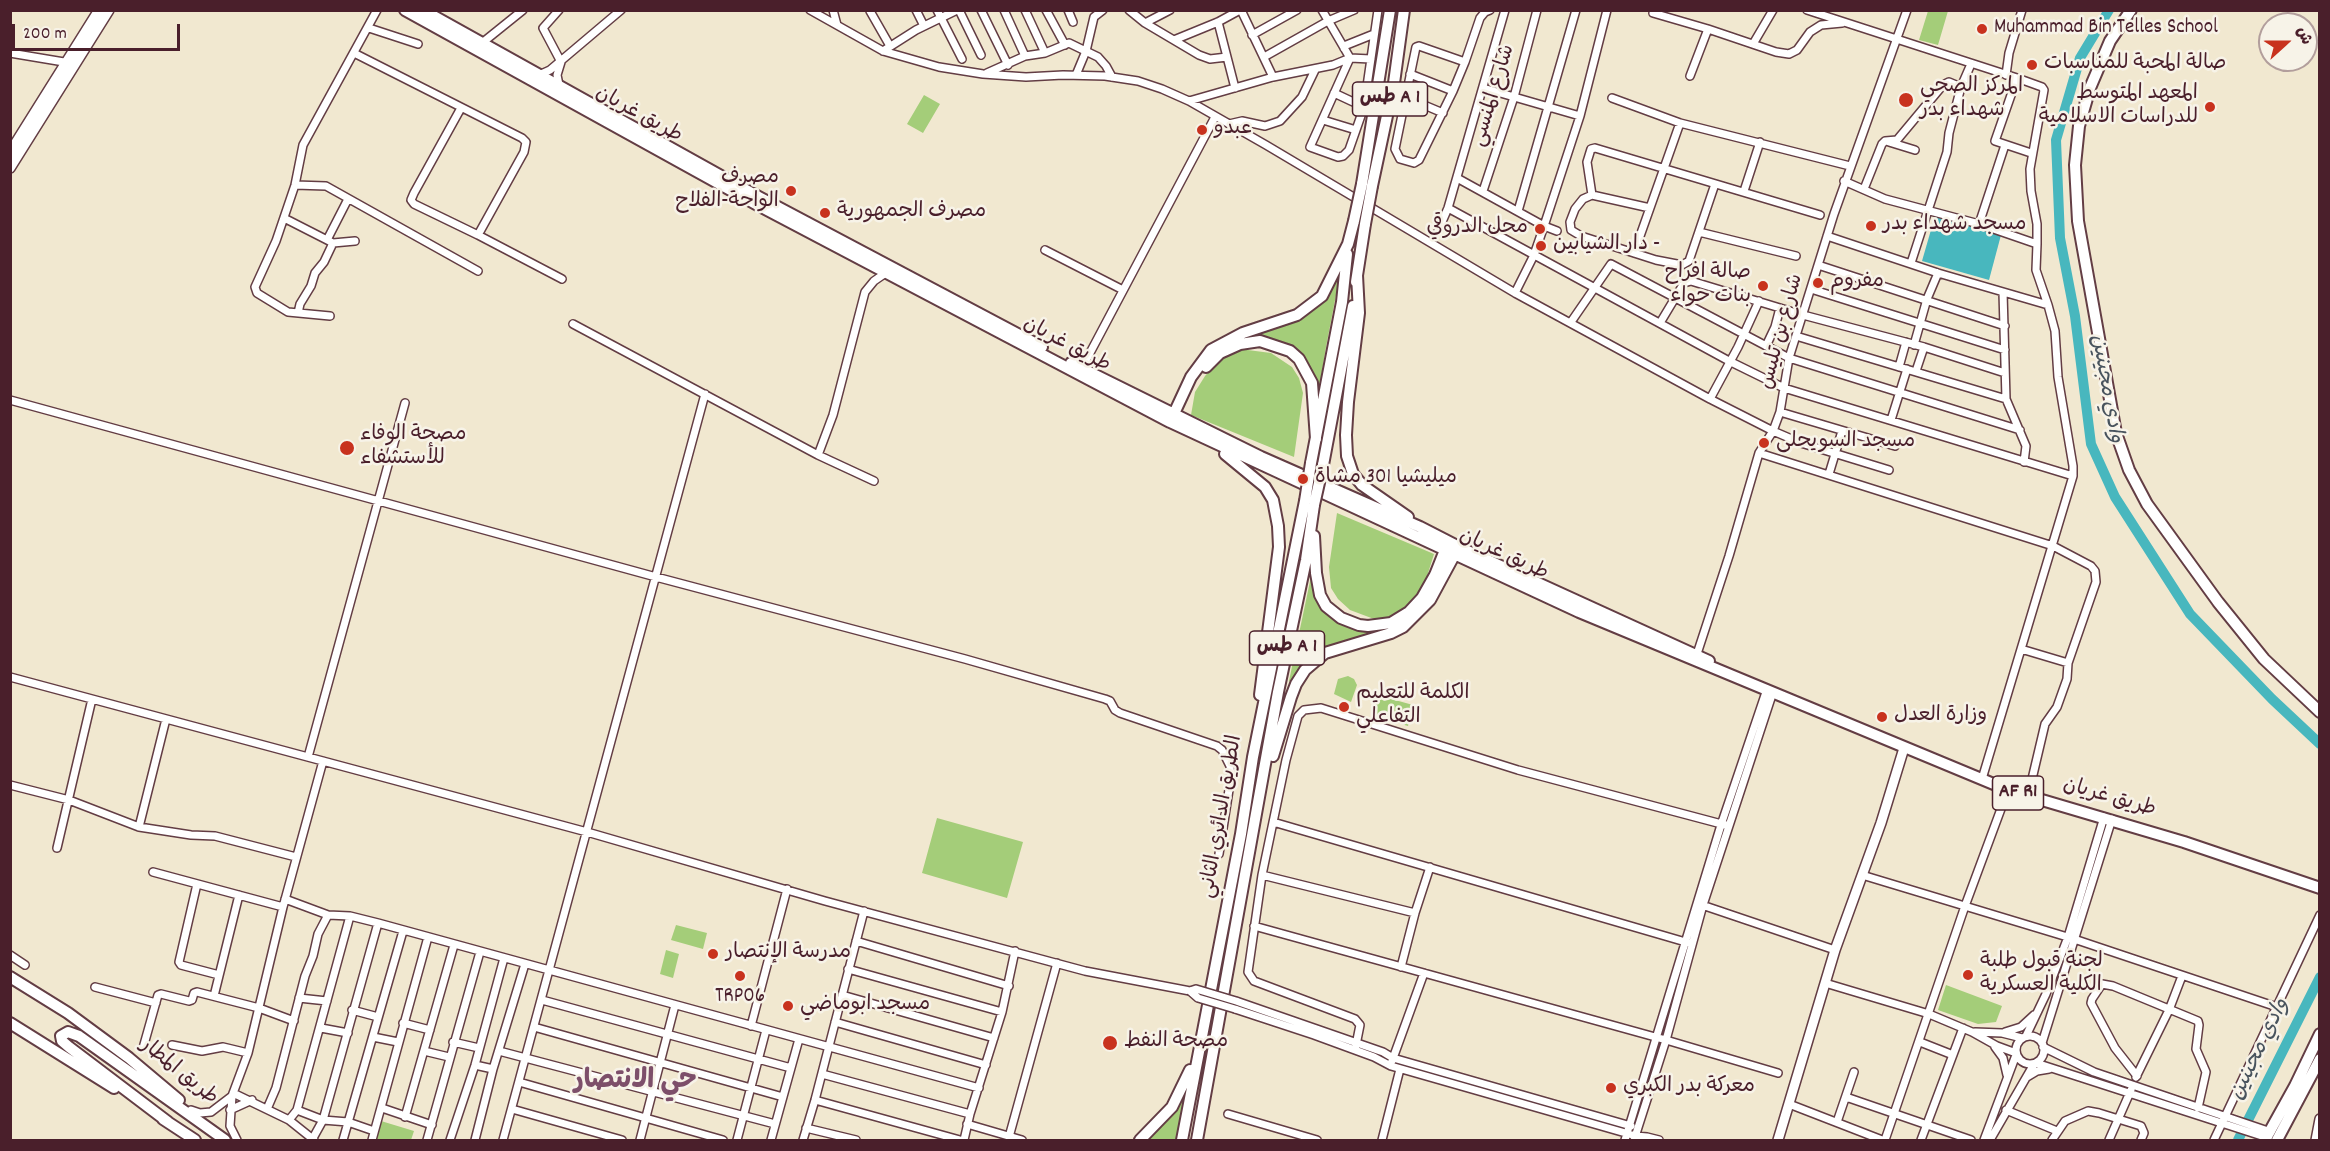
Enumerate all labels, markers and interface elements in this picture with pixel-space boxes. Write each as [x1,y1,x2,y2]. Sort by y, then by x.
scale bar [15,12,183,50]
north arrow [2258,12,2318,72]
place label: Muhammad Bin Telles School [1994,16,2218,42]
text: 200 m [23,22,67,47]
marker: Muhammad Bin Telles School [1975,22,1989,36]
text: ش [2290,24,2317,48]
street label: شارع المنسي [1468,42,1522,150]
place label: صالة المحبة للمناسبات [2044,52,2227,78]
marker: صالة المحبة للمناسبات [2025,58,2039,72]
place label: المركز الصحي شهداء بدر [1920,75,2023,125]
street label: طريق غريان [590,82,686,150]
road number: طس A 1 [1352,82,1428,116]
place label: المعهد المتوسط للدراسات الاسلامية [2039,82,2198,132]
marker: المركز الصحي شهداء بدر [1897,91,1915,109]
marker: المعهد المتوسط للدراسات الاسلامية [2203,100,2217,114]
place label: عبدو [1214,117,1252,143]
marker: عبدو [1195,123,1209,137]
place label: مصرف الواحة-الفلاح [675,166,779,216]
marker: مصرف الواحة-الفلاح [784,184,798,198]
place label: مصرف الجمهورية [837,200,986,226]
marker: مصرف الجمهورية [818,206,832,220]
place label: مسجد شهداء بدر [1883,213,2027,239]
place label: محل الدروقي [1427,216,1528,242]
marker: مسجد شهداء بدر [1864,219,1878,233]
marker: محل الدروقي [1533,222,1547,236]
place label: دار الشيابين - [1553,233,1660,259]
marker: دار الشيابين - [1534,239,1548,253]
place label: صالة افراح بنات حواء [1665,261,1751,311]
place label: مفروم [1830,270,1884,296]
street label: شارع بن تليس [1756,272,1810,392]
marker: مفروم [1811,276,1825,290]
marker: صالة افراح بنات حواء [1756,279,1770,293]
street label: طريق غريان [1018,312,1114,380]
water label: وادي مجينين [2082,333,2128,445]
place label: مصحة الوفاء للأستشفاء [360,423,467,473]
place label: مسجد السويحلى [1776,430,1915,456]
marker: مسجد السويحلى [1757,436,1771,450]
marker: مصحة الوفاء للأستشفاء [338,439,356,457]
place label: ميليشيا 301 مشاة [1315,466,1457,492]
marker: ميليشيا 301 مشاة [1296,472,1310,486]
street label: طريق غريان [1454,524,1552,588]
road number: طس A 1 [1250,631,1324,665]
place label: الكلمة للتعليم التفاعلي [1356,682,1470,732]
marker: الكلمة للتعليم التفاعلي [1337,700,1351,714]
place label: وزارة العدل [1894,704,1987,730]
marker: وزارة العدل [1875,710,1889,724]
street label: الطريق الدائري الثاني [1196,734,1250,900]
street label: طريق غريان [2060,774,2158,824]
road number: AF R1 [1992,776,2044,810]
place label: مدرسة الإنتصار [725,941,851,967]
marker: مدرسة الإنتصار [706,947,720,961]
place label: لجنة قبول طلبة الكلية العسكرية [1980,950,2103,1000]
marker: لجنة قبول طلبة الكلية العسكرية [1961,968,1975,982]
marker: TRP06 [733,969,747,983]
place label: TRP06 [715,985,765,1011]
place label: مسجد ابوماضي [800,993,930,1019]
water label: وادي مجينين [2225,995,2297,1105]
marker: مسجد ابوماضي [781,999,795,1013]
place label: مصحة النفط [1124,1030,1228,1056]
street label: طريق المطار [134,1034,222,1112]
marker: مصحة النفط [1101,1034,1119,1052]
district label: حي الانتصار [573,1067,697,1099]
place label: معركة بدر الكبري [1623,1075,1755,1101]
marker: معركة بدر الكبري [1604,1081,1618,1095]

